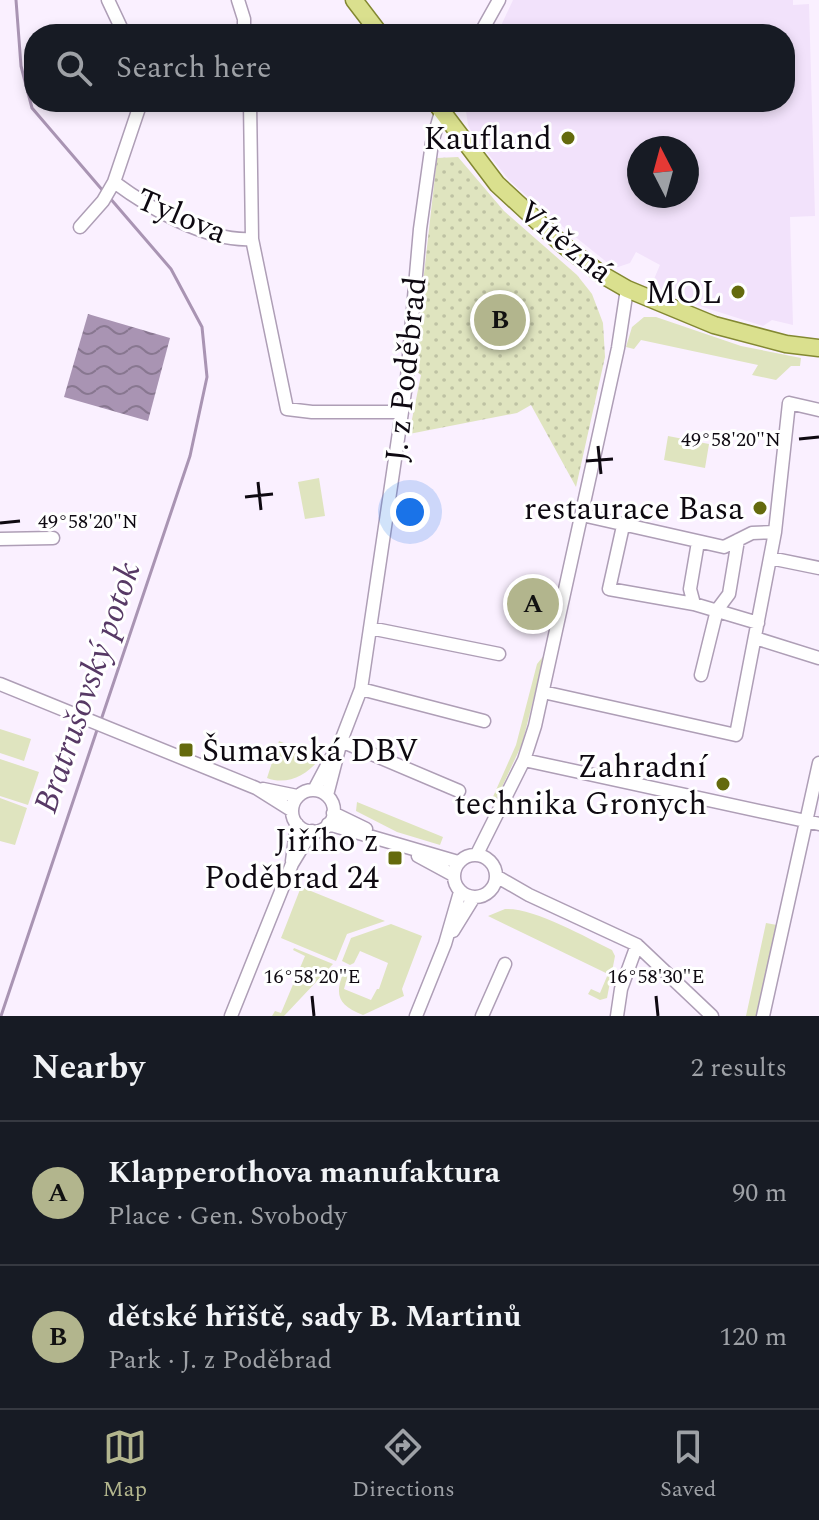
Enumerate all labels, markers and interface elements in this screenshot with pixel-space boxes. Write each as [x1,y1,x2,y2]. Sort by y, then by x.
search box [24,24,795,112]
text: Search here [116,45,272,91]
icon: search [52,46,96,90]
place label: Kaufland [424,115,552,164]
marker: Kaufland [559,129,577,147]
north arrow [627,136,699,208]
street label: Tylova [128,175,235,258]
street label: Vítězná [507,188,624,296]
place label: MOL [645,269,722,318]
street label: J. z Poděbrad [372,274,441,464]
marker: MOL [729,283,747,301]
pin: B [474,290,526,350]
text: 49°58'20"N [681,425,781,455]
place label: restaurace Basa [524,485,744,534]
your location [390,492,430,532]
marker: restaurace Basa [751,499,769,517]
text: 49°58'20"N [38,507,138,537]
water label: Bratrušovský potok [21,555,155,820]
pin: A [507,574,559,634]
place label: Šumavská DBV [202,727,419,776]
marker: Šumavská DBV [177,741,195,759]
place label: Zahradní technika Gronych [455,743,709,829]
marker: Zahradní technika Gronych [714,775,732,793]
place label: Jiřího z Poděbrad 24 [204,817,379,903]
marker: Jiřího z Poděbrad 24 [386,849,404,867]
text: 16°58'20"E [263,962,361,992]
text: 16°58'30"E [607,962,705,992]
text: Nearby [32,1042,145,1094]
text: 2 results [691,1048,787,1088]
text: Klapperothova manufaktura [108,1150,500,1196]
text: A [48,1173,68,1213]
text: 90 m [732,1173,787,1213]
text: Place · Gen. Svobody [108,1196,347,1236]
text: dětské hřiště, sady B. Martinů [108,1294,521,1340]
text: B [49,1317,67,1357]
text: 120 m [719,1317,787,1357]
text: Park · J. z Poděbrad [108,1340,332,1380]
tab: Map [103,1425,147,1506]
tab: Directions [352,1425,455,1506]
tab: Saved [660,1425,716,1506]

